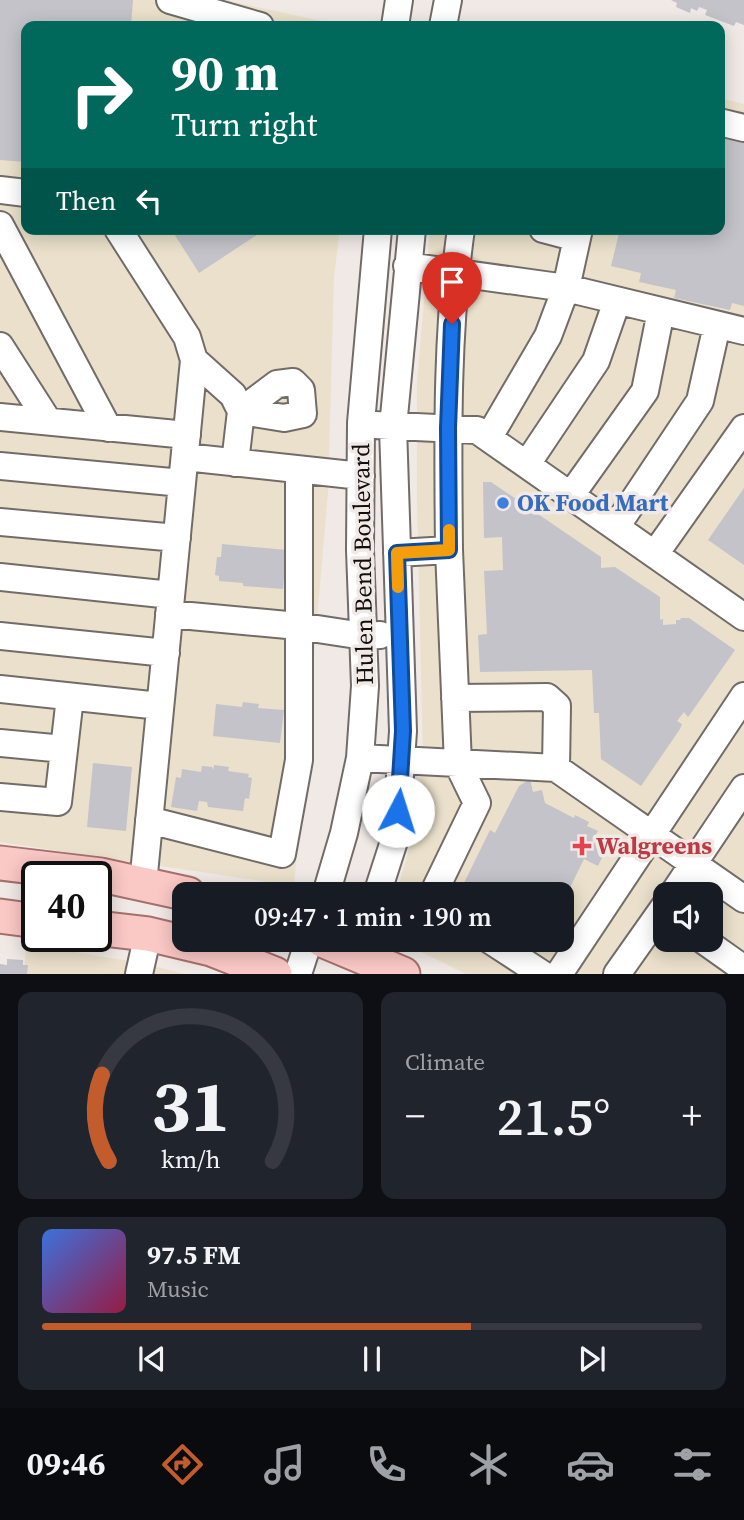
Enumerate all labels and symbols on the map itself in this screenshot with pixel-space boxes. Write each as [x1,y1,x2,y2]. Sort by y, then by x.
pin [422,252,482,324]
street label: Hulen Bend Boulevard [344,443,381,685]
place label: OK Food Mart [517,486,669,519]
marker: OK Food Mart [495,495,511,511]
position arrow [361,774,435,848]
place label: Walgreens [596,829,712,862]
marker: Walgreens [574,838,590,854]
speed limit sign: 40 [21,861,112,952]

